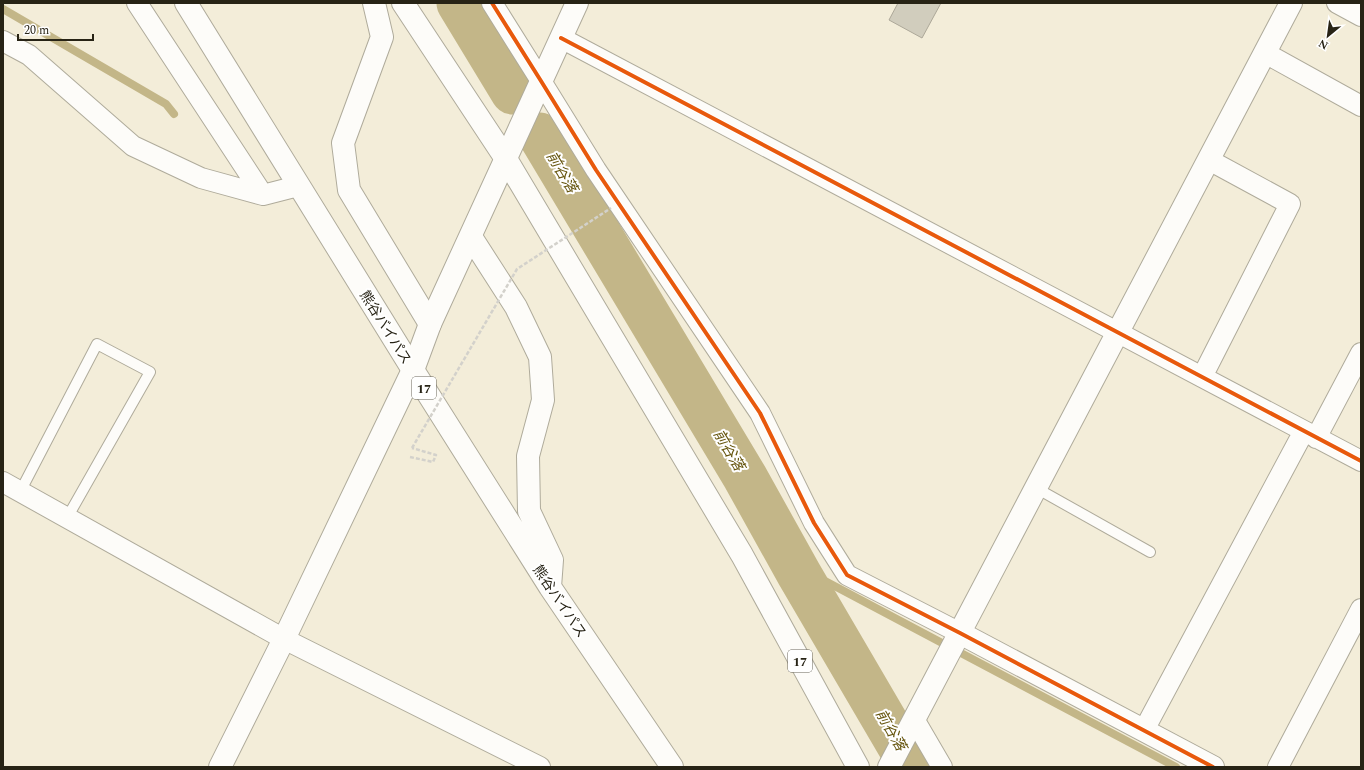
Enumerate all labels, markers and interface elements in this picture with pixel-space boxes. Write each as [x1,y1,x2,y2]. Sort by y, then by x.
scale bar [18,16,93,42]
north arrow [1308,16,1348,56]
text: 20 m [24,21,49,40]
text: N [1315,35,1331,54]
water label: 前谷落 [540,147,584,199]
street label: 熊谷バイパス [354,286,417,368]
road number: 17 [412,377,436,399]
water label: 前谷落 [707,425,751,477]
street label: 熊谷バイパス [527,561,592,642]
road number: 17 [788,650,812,672]
water label: 前谷落 [869,705,913,757]

